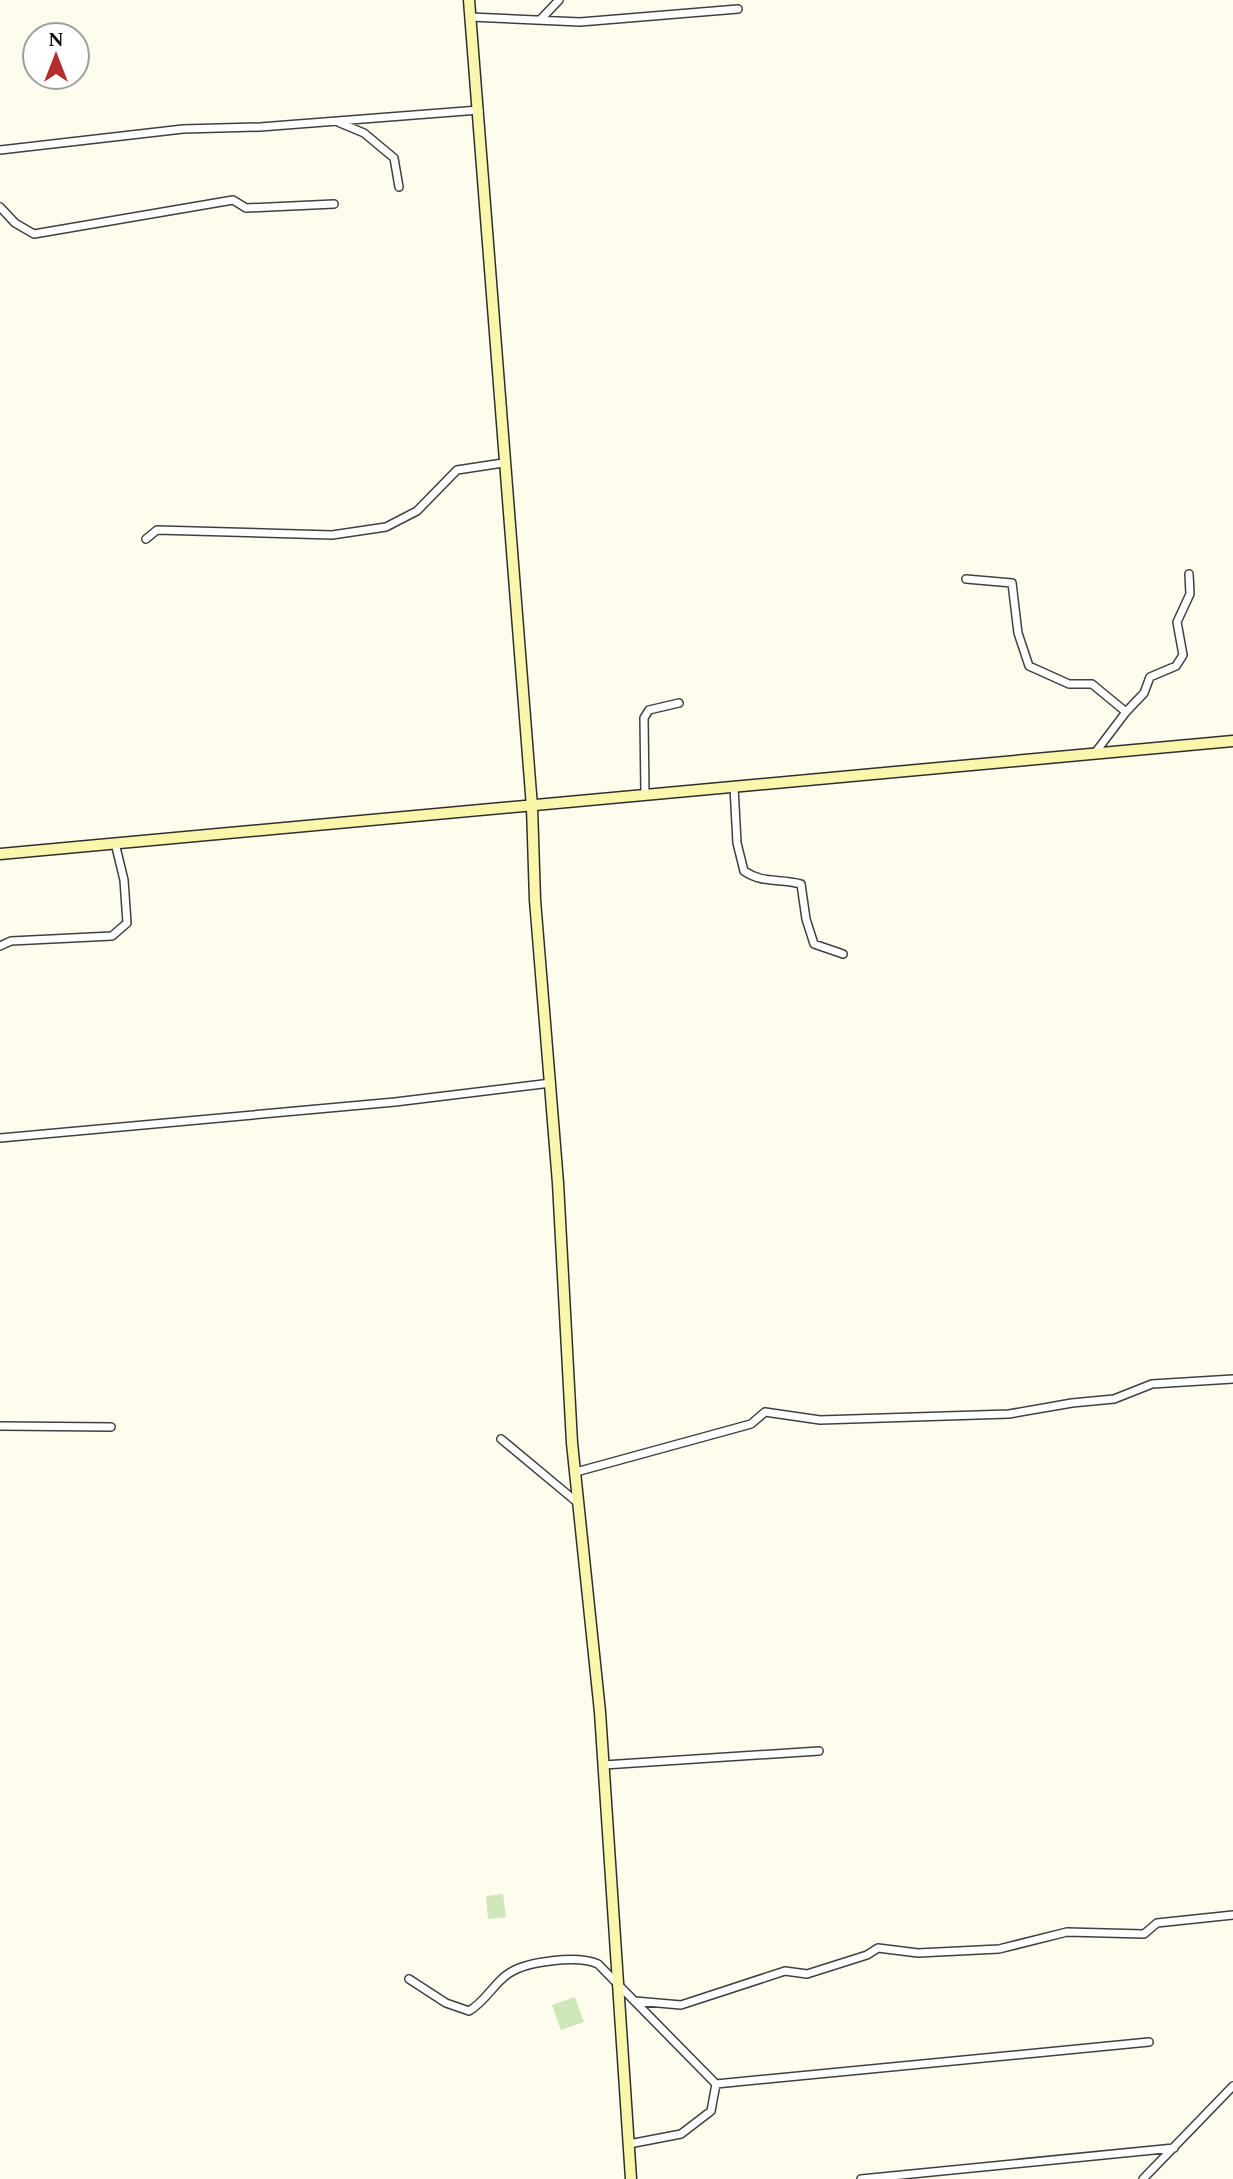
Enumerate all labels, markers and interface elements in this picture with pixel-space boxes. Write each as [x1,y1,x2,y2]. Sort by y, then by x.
north arrow [21,21,91,91]
text: N [48,26,64,55]

